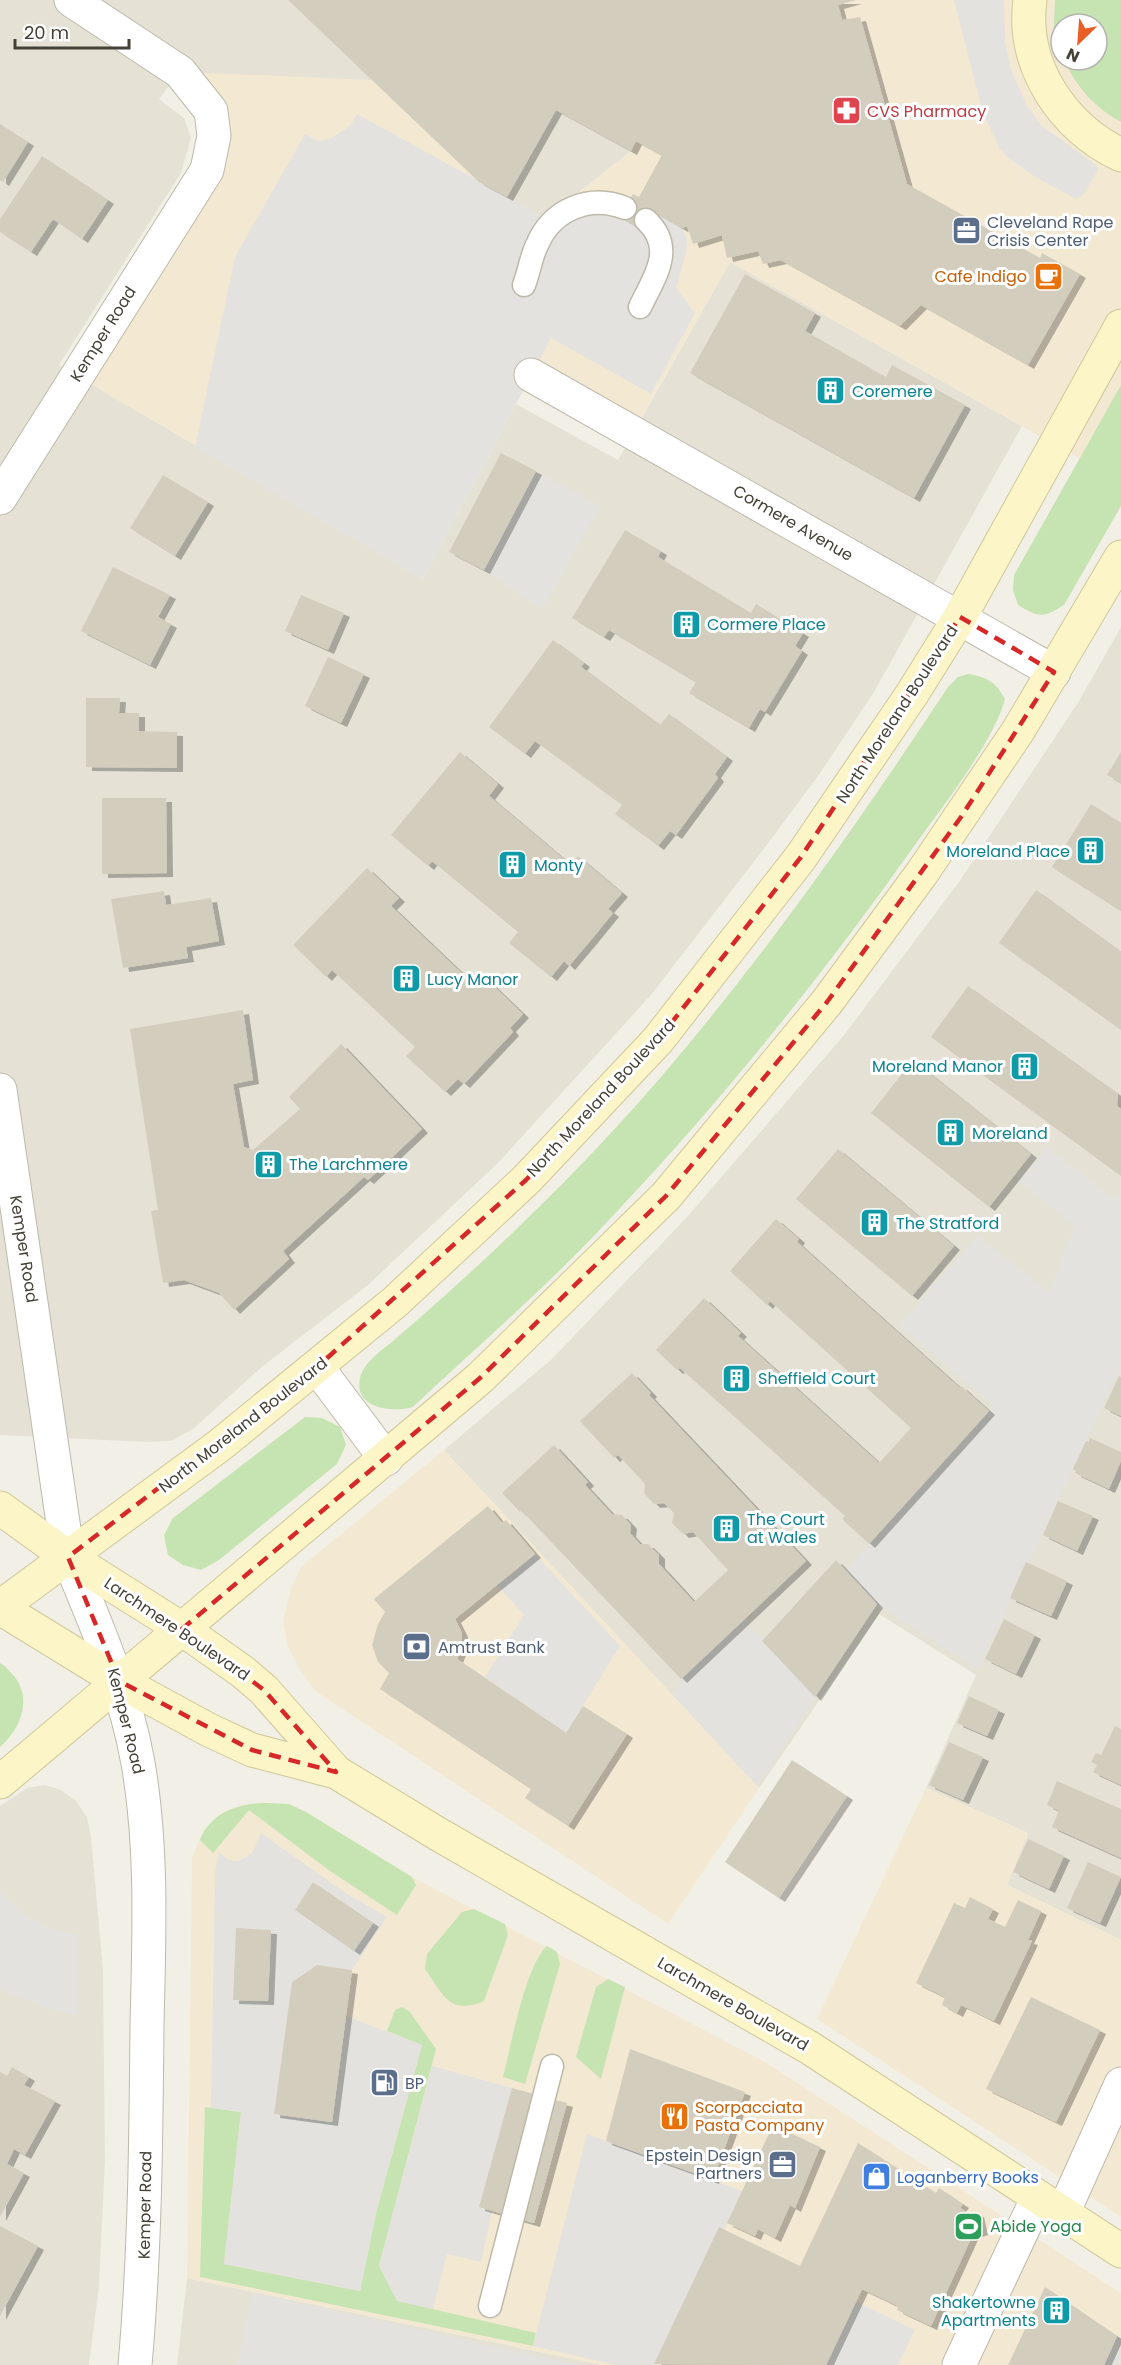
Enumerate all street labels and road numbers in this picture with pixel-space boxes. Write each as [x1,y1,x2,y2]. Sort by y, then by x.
street label: Kemper Road [64,282,142,386]
street label: Cormere Avenue [729,479,857,567]
street label: North Moreland Boulevard [831,620,963,808]
street label: North Moreland Boulevard [521,1014,681,1182]
street label: Kemper Road [4,1194,44,1304]
street label: North Moreland Boulevard [154,1352,332,1498]
street label: Larchmere Boulevard [100,1572,254,1686]
street label: Kemper Road [102,1666,150,1776]
street label: Larchmere Boulevard [653,1951,813,2057]
street label: Kemper Road [133,2151,157,2259]

